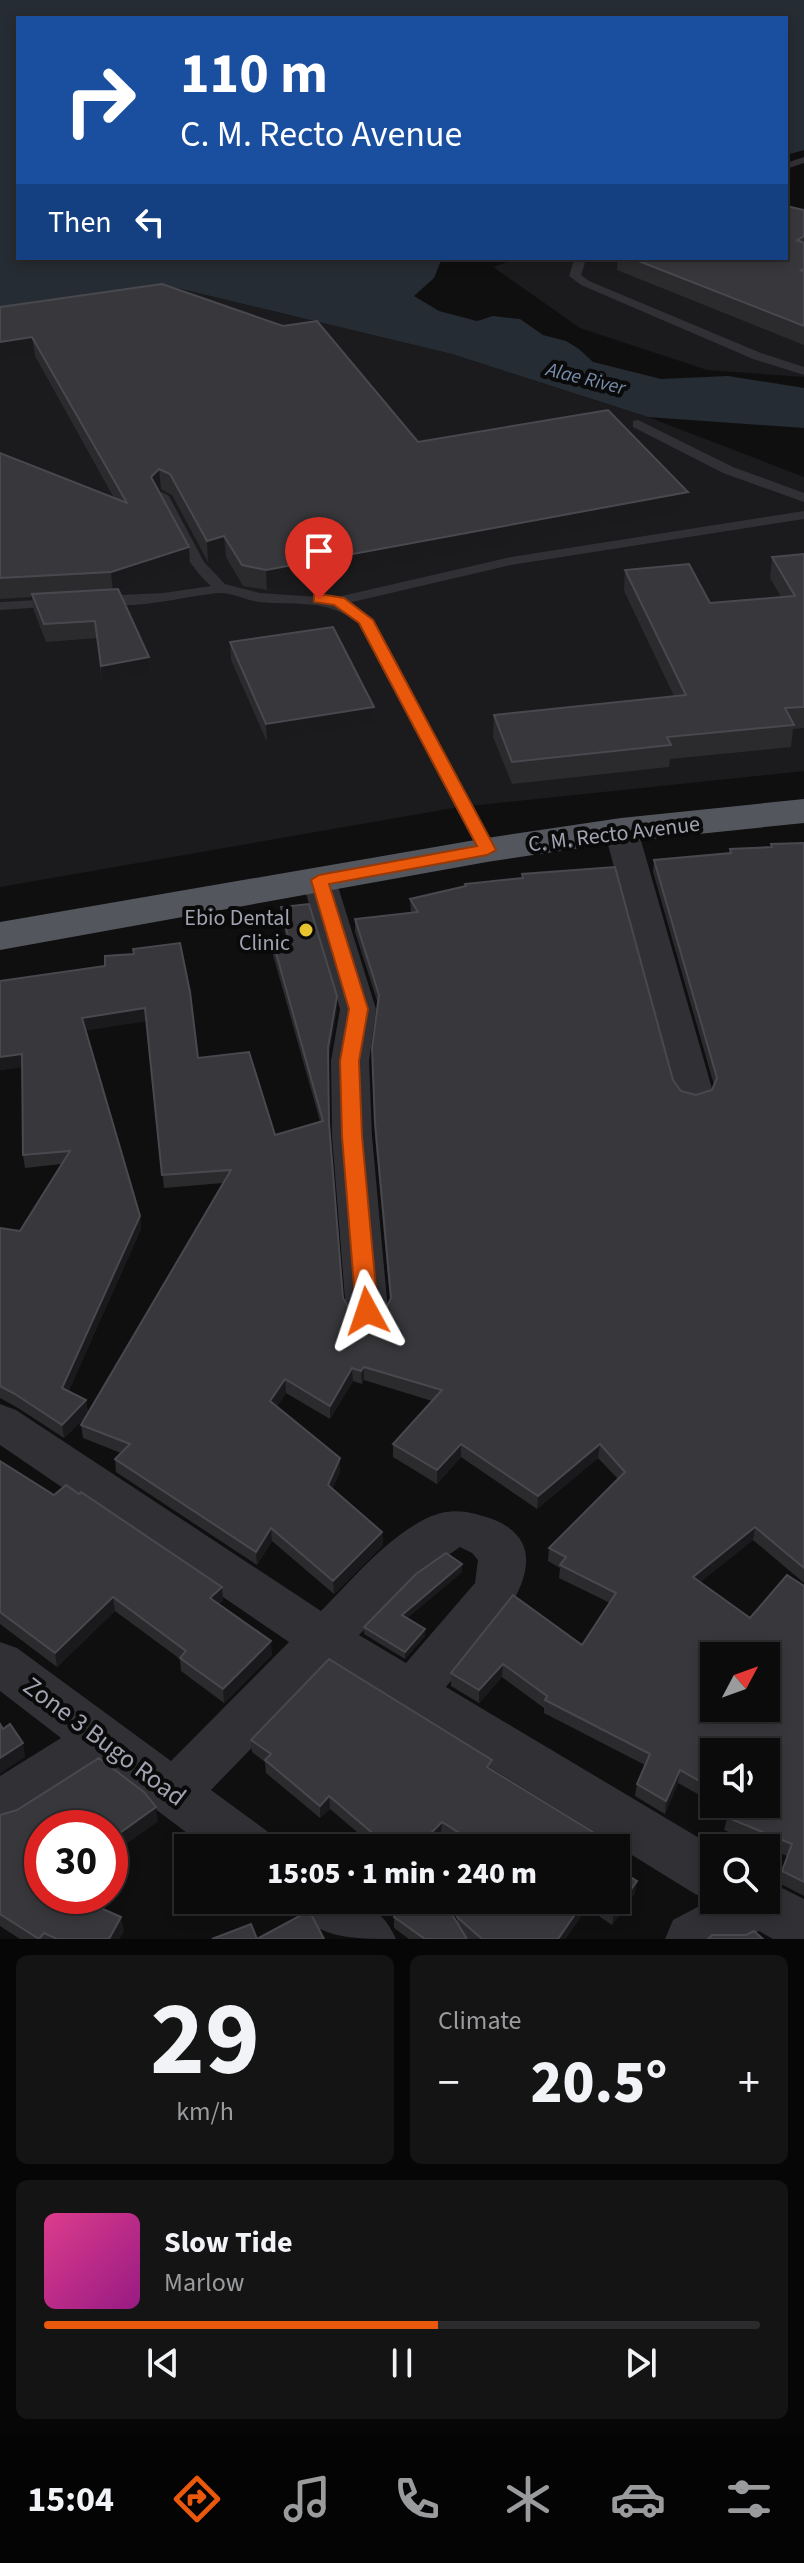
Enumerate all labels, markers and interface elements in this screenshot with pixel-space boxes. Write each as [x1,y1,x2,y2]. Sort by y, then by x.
text: 110 m [180,35,328,114]
icon: right [48,48,152,152]
text: C. M. Recto Avenue [180,109,462,160]
icon: left [128,200,172,244]
text: Then [48,201,112,244]
water label: Alae River [541,355,629,403]
pin [285,517,353,599]
icon: arrive [297,529,341,573]
street label: C. M. Recto Avenue [527,808,702,860]
place label: Ebio Dental Clinic [184,902,290,959]
marker: Ebio Dental Clinic [297,921,315,939]
position arrow [325,1269,409,1353]
north arrow [700,1642,780,1722]
map controls [700,1642,780,1914]
street label: Zone 3 Bugo Road [16,1668,194,1815]
button: sound [700,1738,780,1818]
speed limit sign: 30 [24,1810,128,1914]
button: search [700,1834,780,1914]
text: 15:05 · 1 min · 240 m [267,1852,537,1895]
text: 29 [150,1967,260,2115]
text: Climate [438,2002,522,2039]
text: 20.5° [531,2041,667,2126]
text: − [438,2052,460,2115]
text: + [738,2052,760,2115]
text: km/h [176,2093,234,2130]
text: Slow Tide [164,2221,293,2264]
text: Marlow [164,2264,244,2301]
icon: previous [141,2341,185,2385]
icon: pause [380,2341,424,2385]
icon: next [619,2341,663,2385]
icon: directions [169,2471,225,2527]
icon: music [279,2471,335,2527]
icon: phone [389,2471,445,2527]
icon: climate [500,2471,556,2527]
icon: car [610,2471,666,2527]
icon: filters [721,2471,777,2527]
text: 15:04 [27,2474,114,2525]

